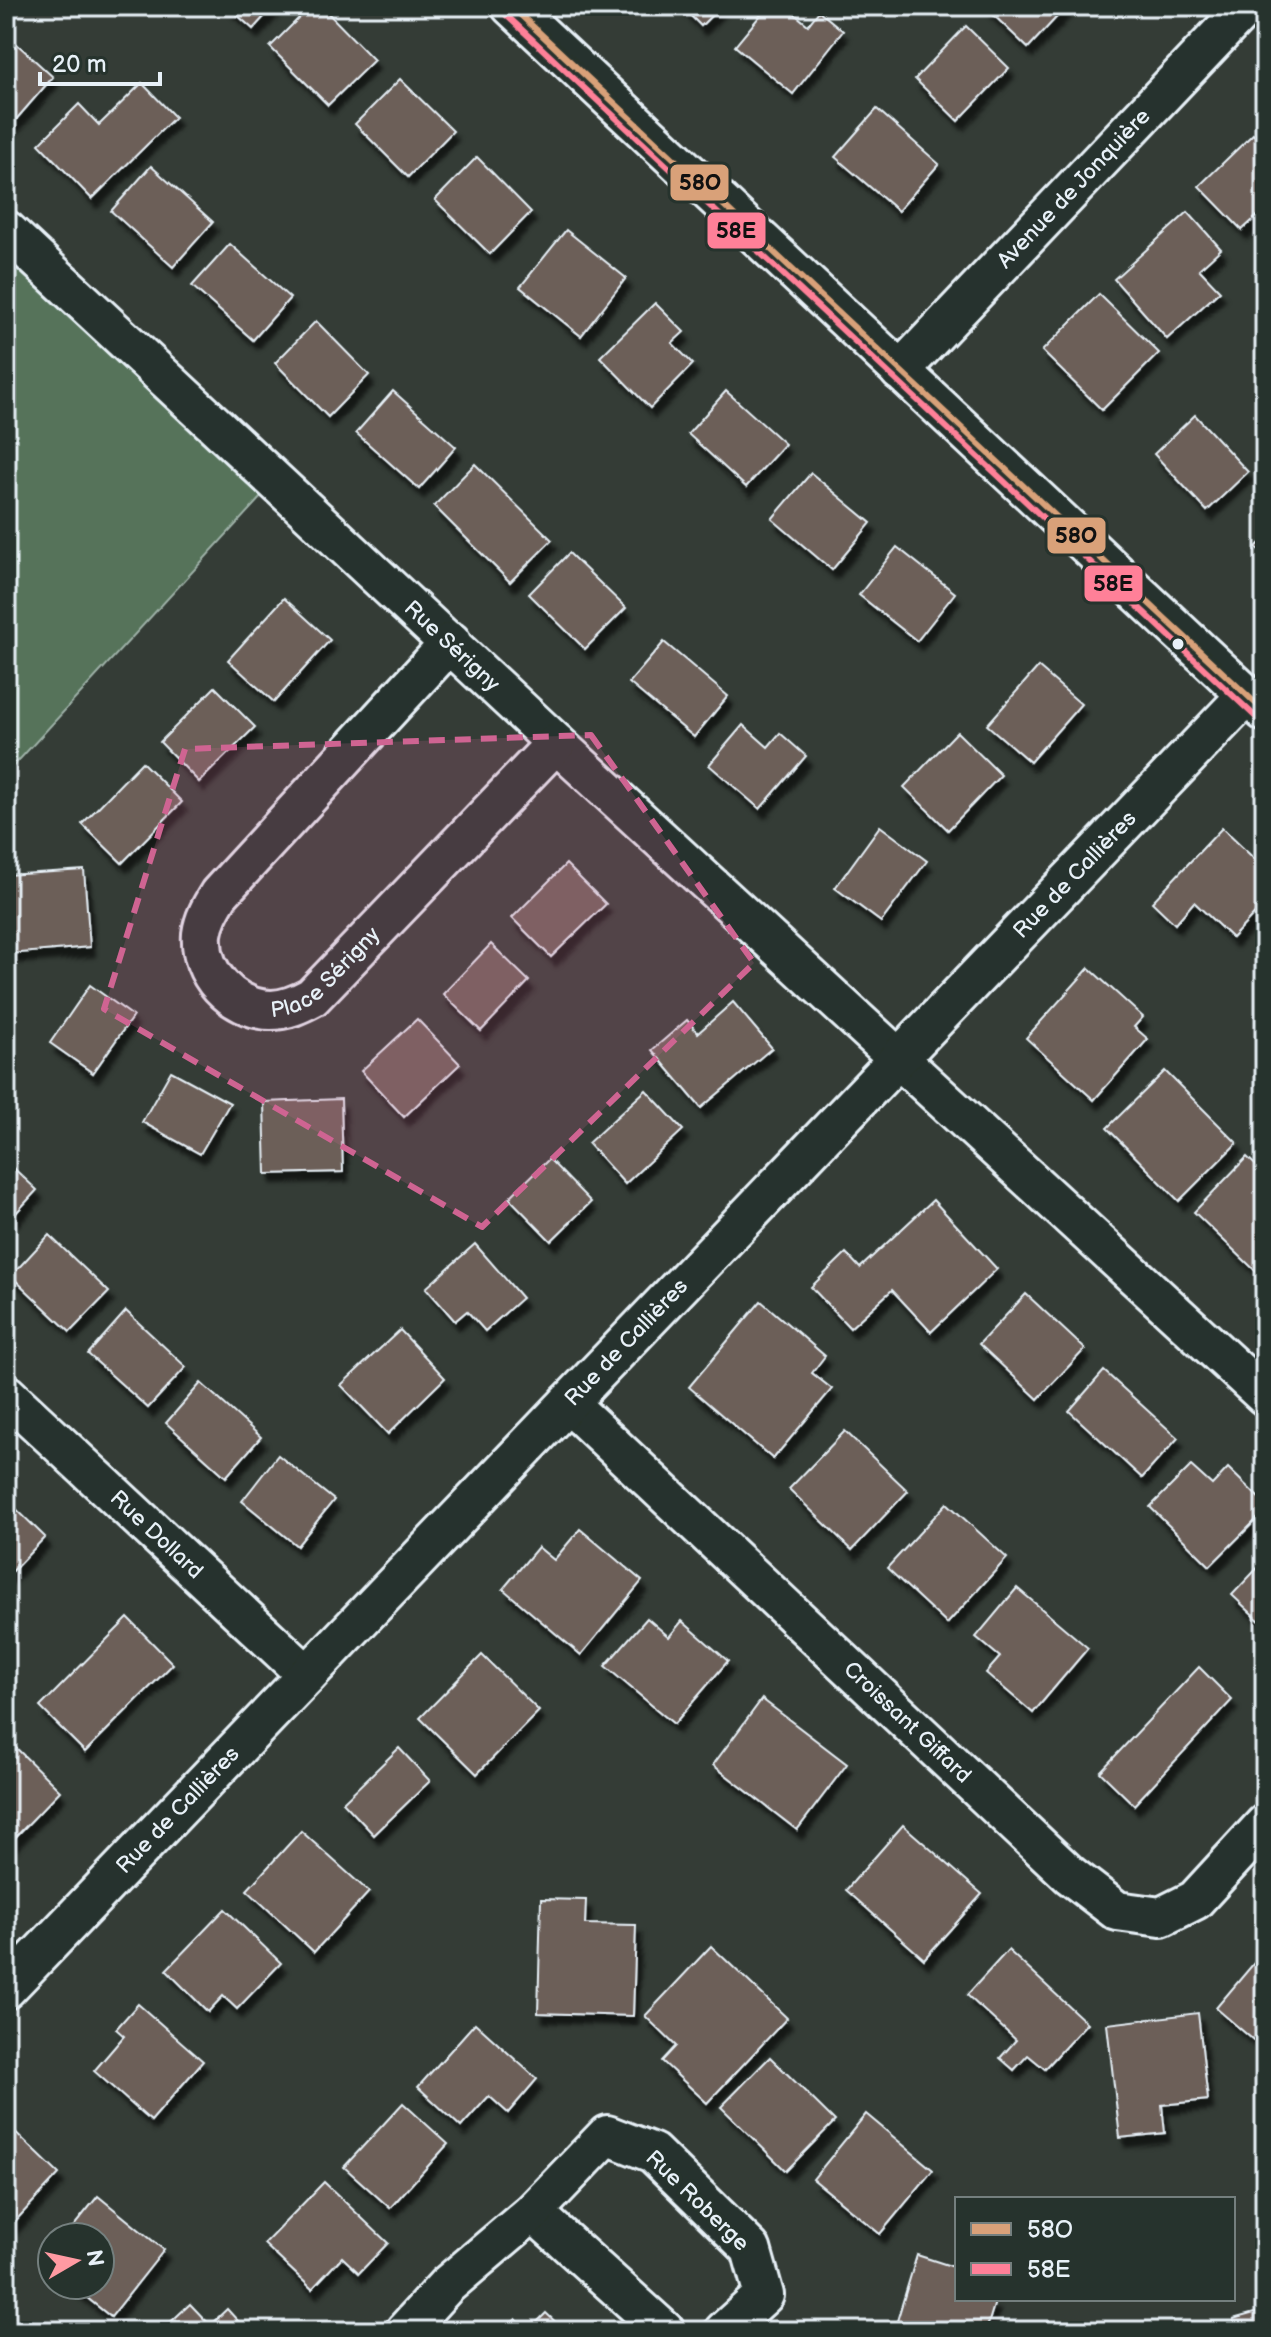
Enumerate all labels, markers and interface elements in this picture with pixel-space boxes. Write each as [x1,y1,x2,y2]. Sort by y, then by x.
scale bar [40,36,160,86]
text: 20 m [52,50,107,79]
street label: Avenue de Jonquière [991,103,1156,274]
line badge: 58O [669,163,730,202]
text: 58O [679,170,721,197]
line badge: 58E [706,211,767,250]
text: 58E [716,218,756,245]
line badge: 58O [1046,516,1107,555]
text: 58O [1055,523,1097,550]
line badge: 58E [1083,564,1144,603]
text: 58E [1093,571,1133,598]
street label: Rue Sérigny [399,595,506,697]
unlabelled marker [1170,636,1186,652]
street label: Rue de Callières [1007,805,1142,944]
street label: Place Sérigny [269,921,386,1024]
street label: Rue de Callières [559,1273,694,1412]
street label: Rue Dollard [104,1485,209,1585]
street label: Croissant Giffard [838,1656,977,1789]
street label: Rue de Callières [110,1741,245,1879]
street label: Rue Roberge [640,2145,754,2257]
legend [955,2197,1235,2301]
text: 58O [1027,2215,1073,2244]
north arrow [36,2221,116,2301]
text: N [80,2248,109,2268]
text: 58E [1027,2255,1071,2284]

